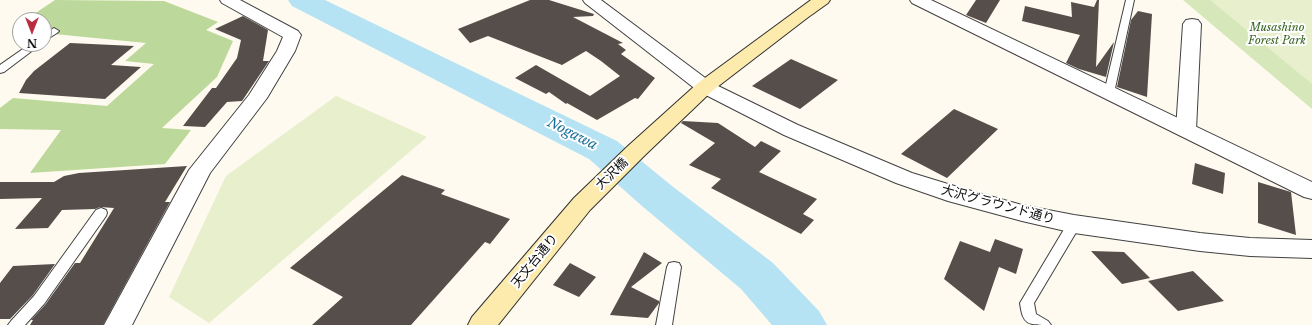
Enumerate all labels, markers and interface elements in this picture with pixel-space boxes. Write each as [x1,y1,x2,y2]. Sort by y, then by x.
north arrow [12,12,52,52]
park label: Musashino Forest Park [1248,21,1306,47]
text: N [27,36,37,50]
water label: Nogawa [544,114,600,154]
street label: 大沢橋 [593,155,631,193]
street label: 大沢グラウンド通り [939,182,1057,228]
street label: 天文台通り [508,231,562,291]

